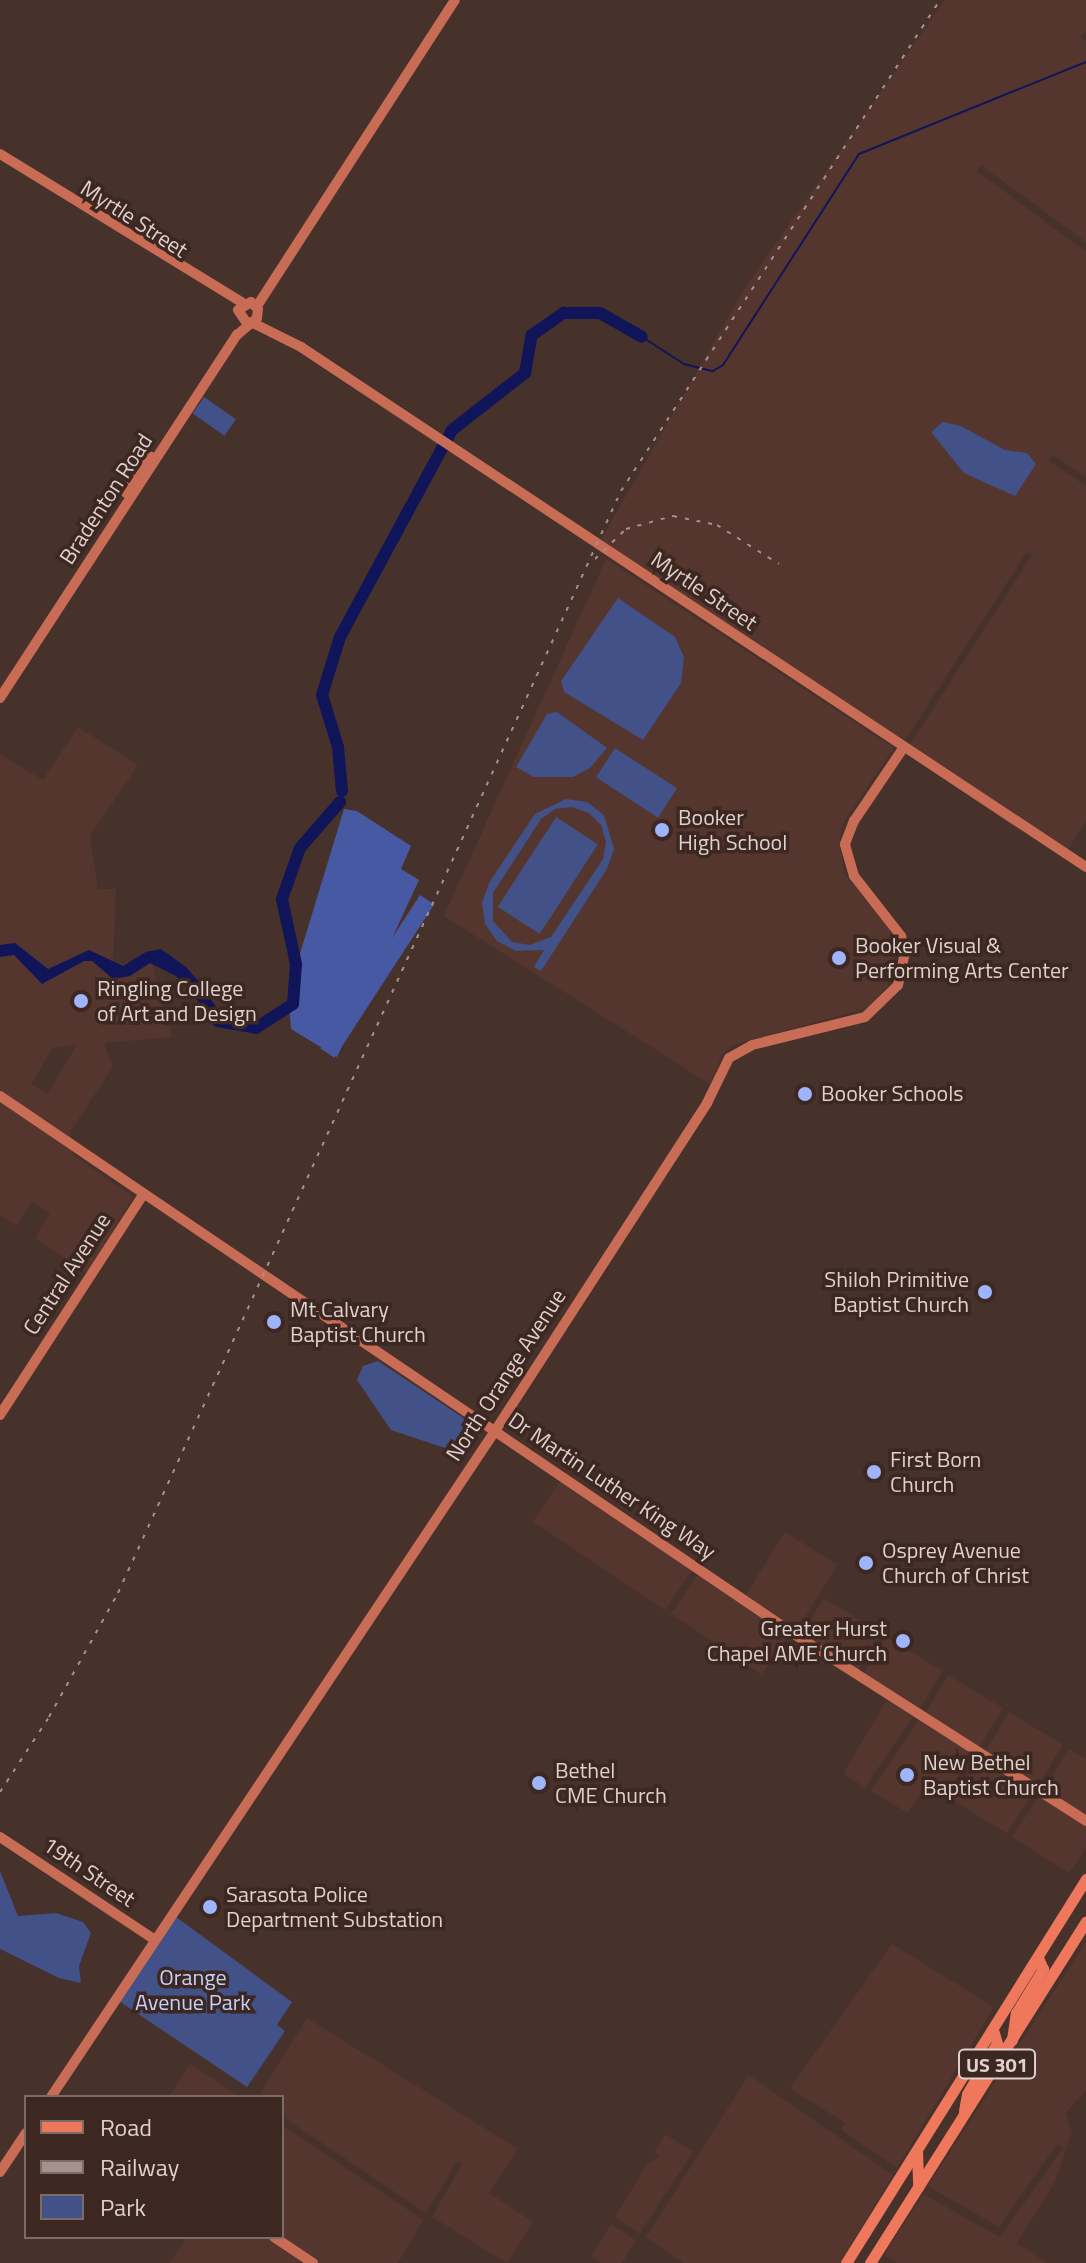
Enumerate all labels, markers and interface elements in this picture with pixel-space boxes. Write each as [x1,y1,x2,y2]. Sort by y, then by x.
street label: Myrtle Street [76,175,192,263]
street label: Bradenton Road [54,429,158,569]
street label: Myrtle Street [646,546,762,636]
place label: Booker High School [678,804,787,856]
marker: Booker High School [653,821,671,839]
place label: Booker Visual & Performing Arts Center [855,932,1069,984]
marker: Booker Visual & Performing Arts Center [830,949,848,967]
place label: Ringling College of Art and Design [97,975,257,1026]
marker: Ringling College of Art and Design [72,992,90,1010]
place label: Booker Schools [821,1081,963,1107]
marker: Booker Schools [796,1085,814,1103]
street label: Central Avenue [18,1208,116,1340]
place label: Shiloh Primitive Baptist Church [824,1266,969,1318]
marker: Shiloh Primitive Baptist Church [976,1283,994,1301]
street label: North Orange Avenue [441,1284,571,1466]
place label: Mt Calvary Baptist Church [290,1296,426,1348]
marker: Mt Calvary Baptist Church [265,1313,283,1331]
street label: Dr Martin Luther King Way [503,1407,721,1565]
place label: First Born Church [890,1446,981,1498]
marker: First Born Church [865,1463,883,1481]
place label: Osprey Avenue Church of Christ [882,1537,1029,1588]
marker: Osprey Avenue Church of Christ [857,1554,875,1572]
place label: Greater Hurst Chapel AME Church [707,1615,887,1666]
marker: Greater Hurst Chapel AME Church [894,1632,912,1650]
place label: New Bethel Baptist Church [923,1749,1059,1800]
place label: Bethel CME Church [555,1757,667,1808]
marker: New Bethel Baptist Church [898,1766,916,1784]
marker: Bethel CME Church [530,1774,548,1792]
street label: 19th Street [38,1831,140,1913]
place label: Sarasota Police Department Substation [226,1881,443,1932]
marker: Sarasota Police Department Substation [201,1898,219,1916]
park label: Orange Avenue Park [135,1964,251,2016]
road number: US 301 [957,2048,1037,2080]
legend [24,2095,284,2239]
text: Road [100,2109,152,2145]
text: Railway [100,2149,179,2185]
text: Park [100,2189,146,2225]

